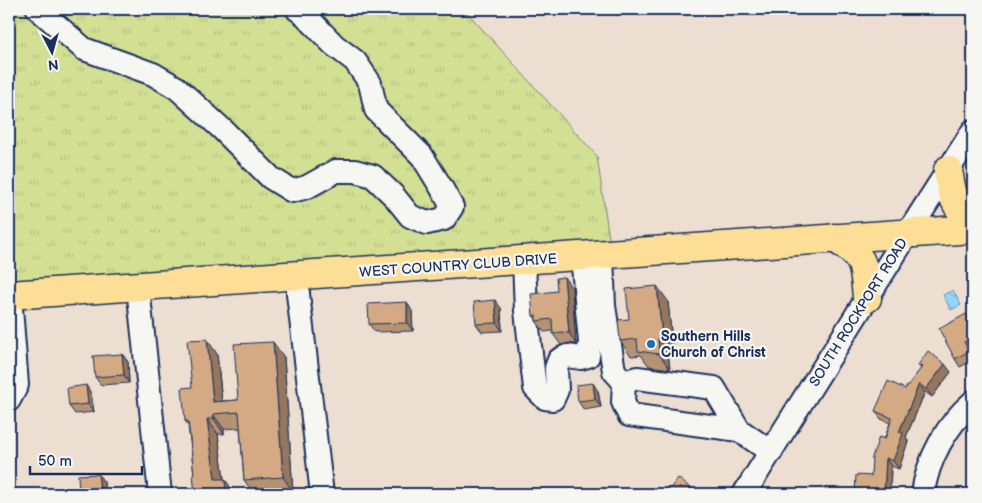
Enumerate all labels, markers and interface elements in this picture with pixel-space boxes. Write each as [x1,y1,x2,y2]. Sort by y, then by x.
north arrow [28,28,78,78]
text: N [47,55,59,73]
street label: SOUTH ROCKPORT ROAD [806,235,911,390]
street label: WEST COUNTRY CLUB DRIVE [359,250,557,281]
place label: Southern Hills Church of Christ [661,328,766,361]
marker: Southern Hills Church of Christ [645,338,657,350]
scale bar [30,443,142,475]
text: 50 m [38,452,72,471]

